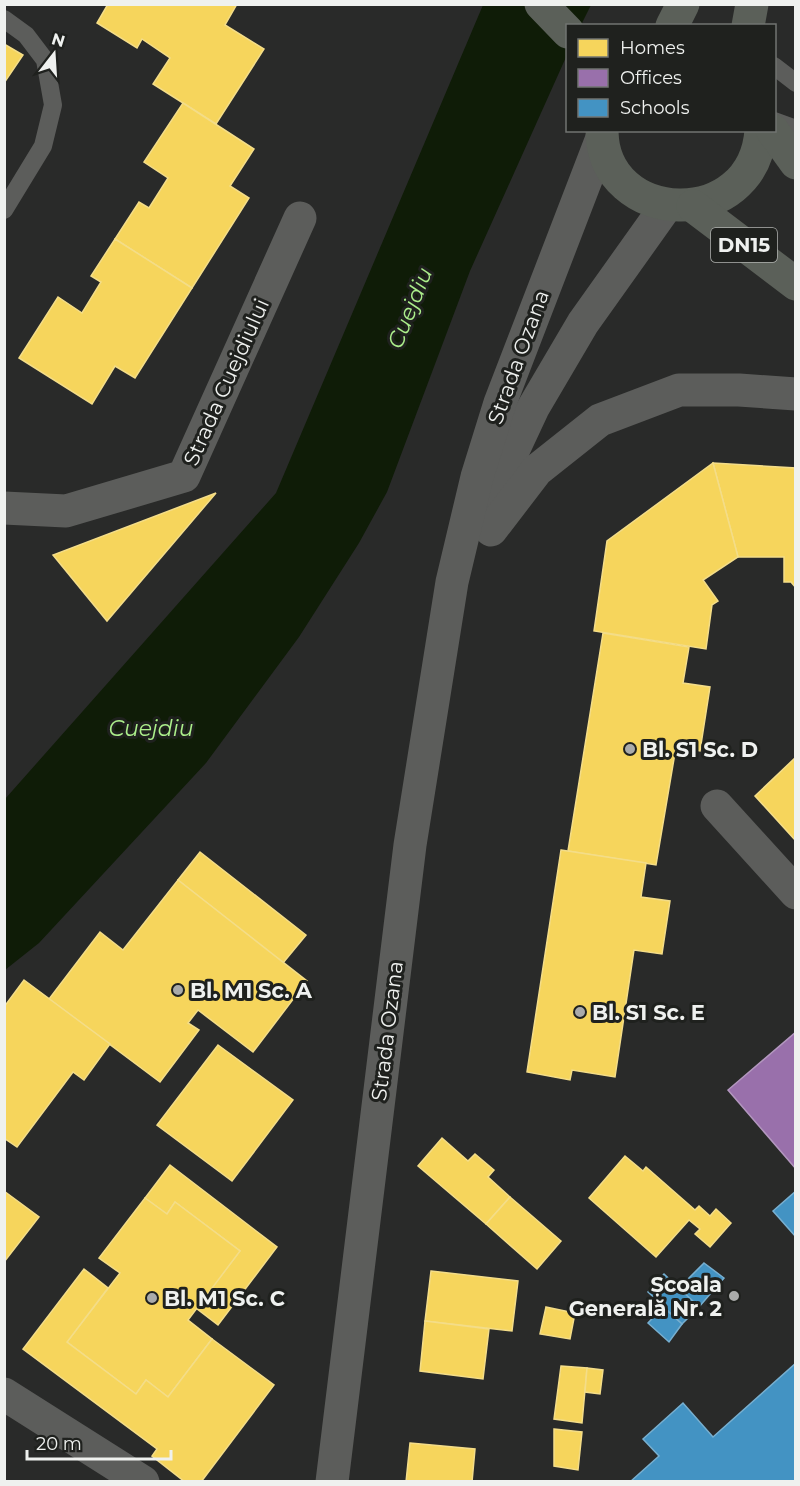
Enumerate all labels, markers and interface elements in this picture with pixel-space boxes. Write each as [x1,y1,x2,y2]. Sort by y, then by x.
north arrow [24,24,84,84]
legend [566,24,776,132]
text: N [49,29,67,51]
text: Homes [620,37,685,59]
text: Offices [620,67,682,89]
text: Schools [620,97,690,119]
road number: DN15 [711,228,777,262]
water label: Cuejdiu [382,264,438,352]
street label: Strada Ozana [482,287,554,427]
street label: Strada Cuejdiului [178,295,274,469]
water label: Cuejdiu [109,715,194,742]
place label: Bl. S1 Sc. D [642,737,758,762]
marker: Bl. S1 Sc. D [623,742,637,756]
street label: Strada Ozana [366,960,408,1102]
place label: Bl. M1 Sc. A [190,978,313,1003]
marker: Bl. M1 Sc. A [171,983,185,997]
place label: Bl. S1 Sc. E [592,1000,705,1025]
marker: Bl. S1 Sc. E [573,1005,587,1019]
place label: Școala Generală Nr. 2 [569,1272,722,1321]
place label: Bl. M1 Sc. C [164,1286,285,1311]
marker: Școala Generală Nr. 2 [727,1289,741,1303]
marker: Bl. M1 Sc. C [145,1291,159,1305]
scale bar [27,1423,171,1461]
text: 20 m [36,1433,82,1455]

